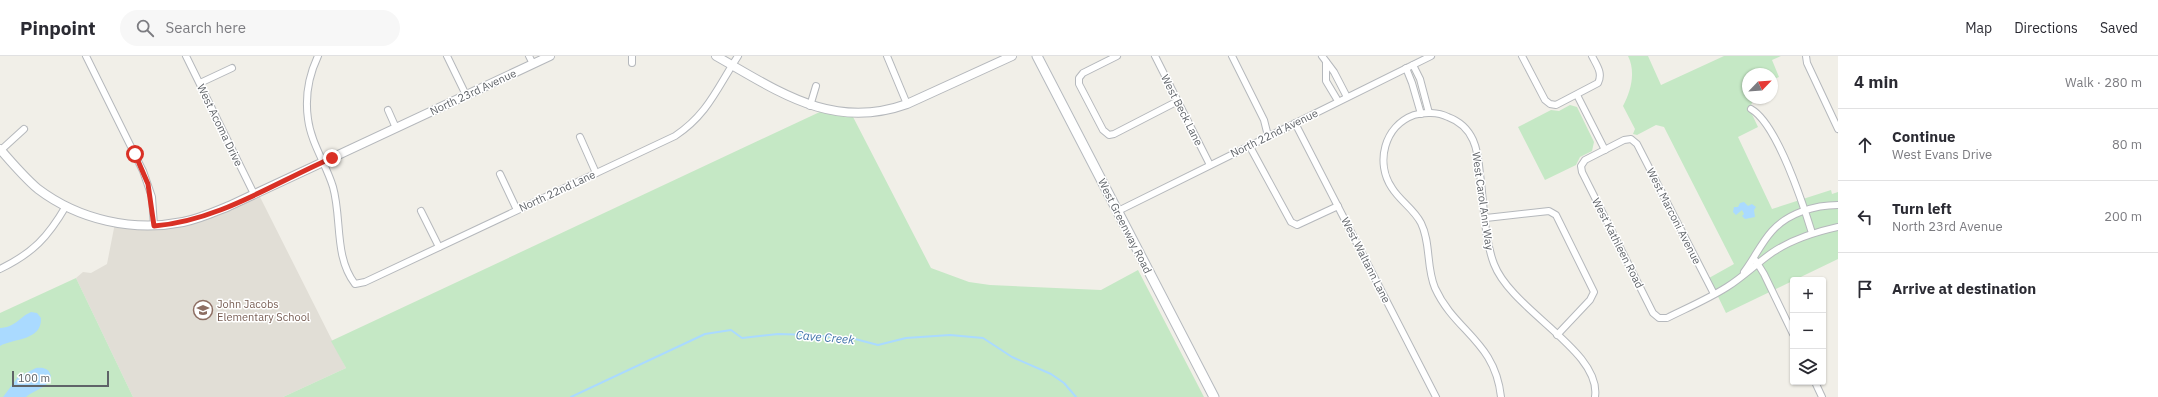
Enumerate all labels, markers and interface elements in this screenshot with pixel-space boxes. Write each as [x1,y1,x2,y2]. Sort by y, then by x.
search box [120,10,400,46]
text: Pinpoint [20,16,96,40]
icon: search [134,17,156,39]
text: Search here [166,18,246,37]
text: Map [1965,19,1992,37]
text: Directions [2014,19,2078,37]
text: Saved [2100,19,2138,37]
street label: North 23rd Avenue [428,66,518,118]
north arrow [1742,68,1778,104]
text: 4 min [1854,71,1898,93]
street label: West Beck Lane [1158,72,1206,148]
text: Walk · 280 m [2065,74,2142,91]
street label: West Acoma Drive [194,82,246,168]
street label: North 22nd Avenue [1228,106,1320,160]
text: Continue [1892,127,1956,146]
icon: ahead [1854,134,1876,156]
text: 80 m [2112,136,2142,153]
route start [126,145,144,163]
text: West Evans Drive [1892,146,1992,163]
route end [323,149,341,167]
street label: West Carol Ann Way [1469,151,1497,251]
street label: West Marconi Avenue [1644,166,1704,266]
street label: North 22nd Lane [517,167,597,215]
street label: West Greenway Road [1095,176,1155,276]
street label: West Kathleen Road [1589,196,1647,290]
text: Turn left [1892,199,1952,218]
icon: left [1854,206,1876,228]
text: 200 m [2104,208,2142,225]
street label: West Waltann Lane [1338,215,1394,305]
text: North 23rd Avenue [1892,218,2003,235]
map controls [1790,277,1826,385]
button: + [1790,277,1826,313]
icon: arrive [1854,278,1876,300]
text: Arrive at destination [1892,279,2036,298]
place label: John Jacobs Elementary School [217,297,310,324]
school or university icon: John Jacobs Elementary School [192,299,214,321]
button: − [1790,313,1826,349]
water label: Cave Creek [795,327,856,347]
button: layers [1790,349,1826,385]
scale bar [12,369,109,388]
text: 100 m [18,371,50,385]

